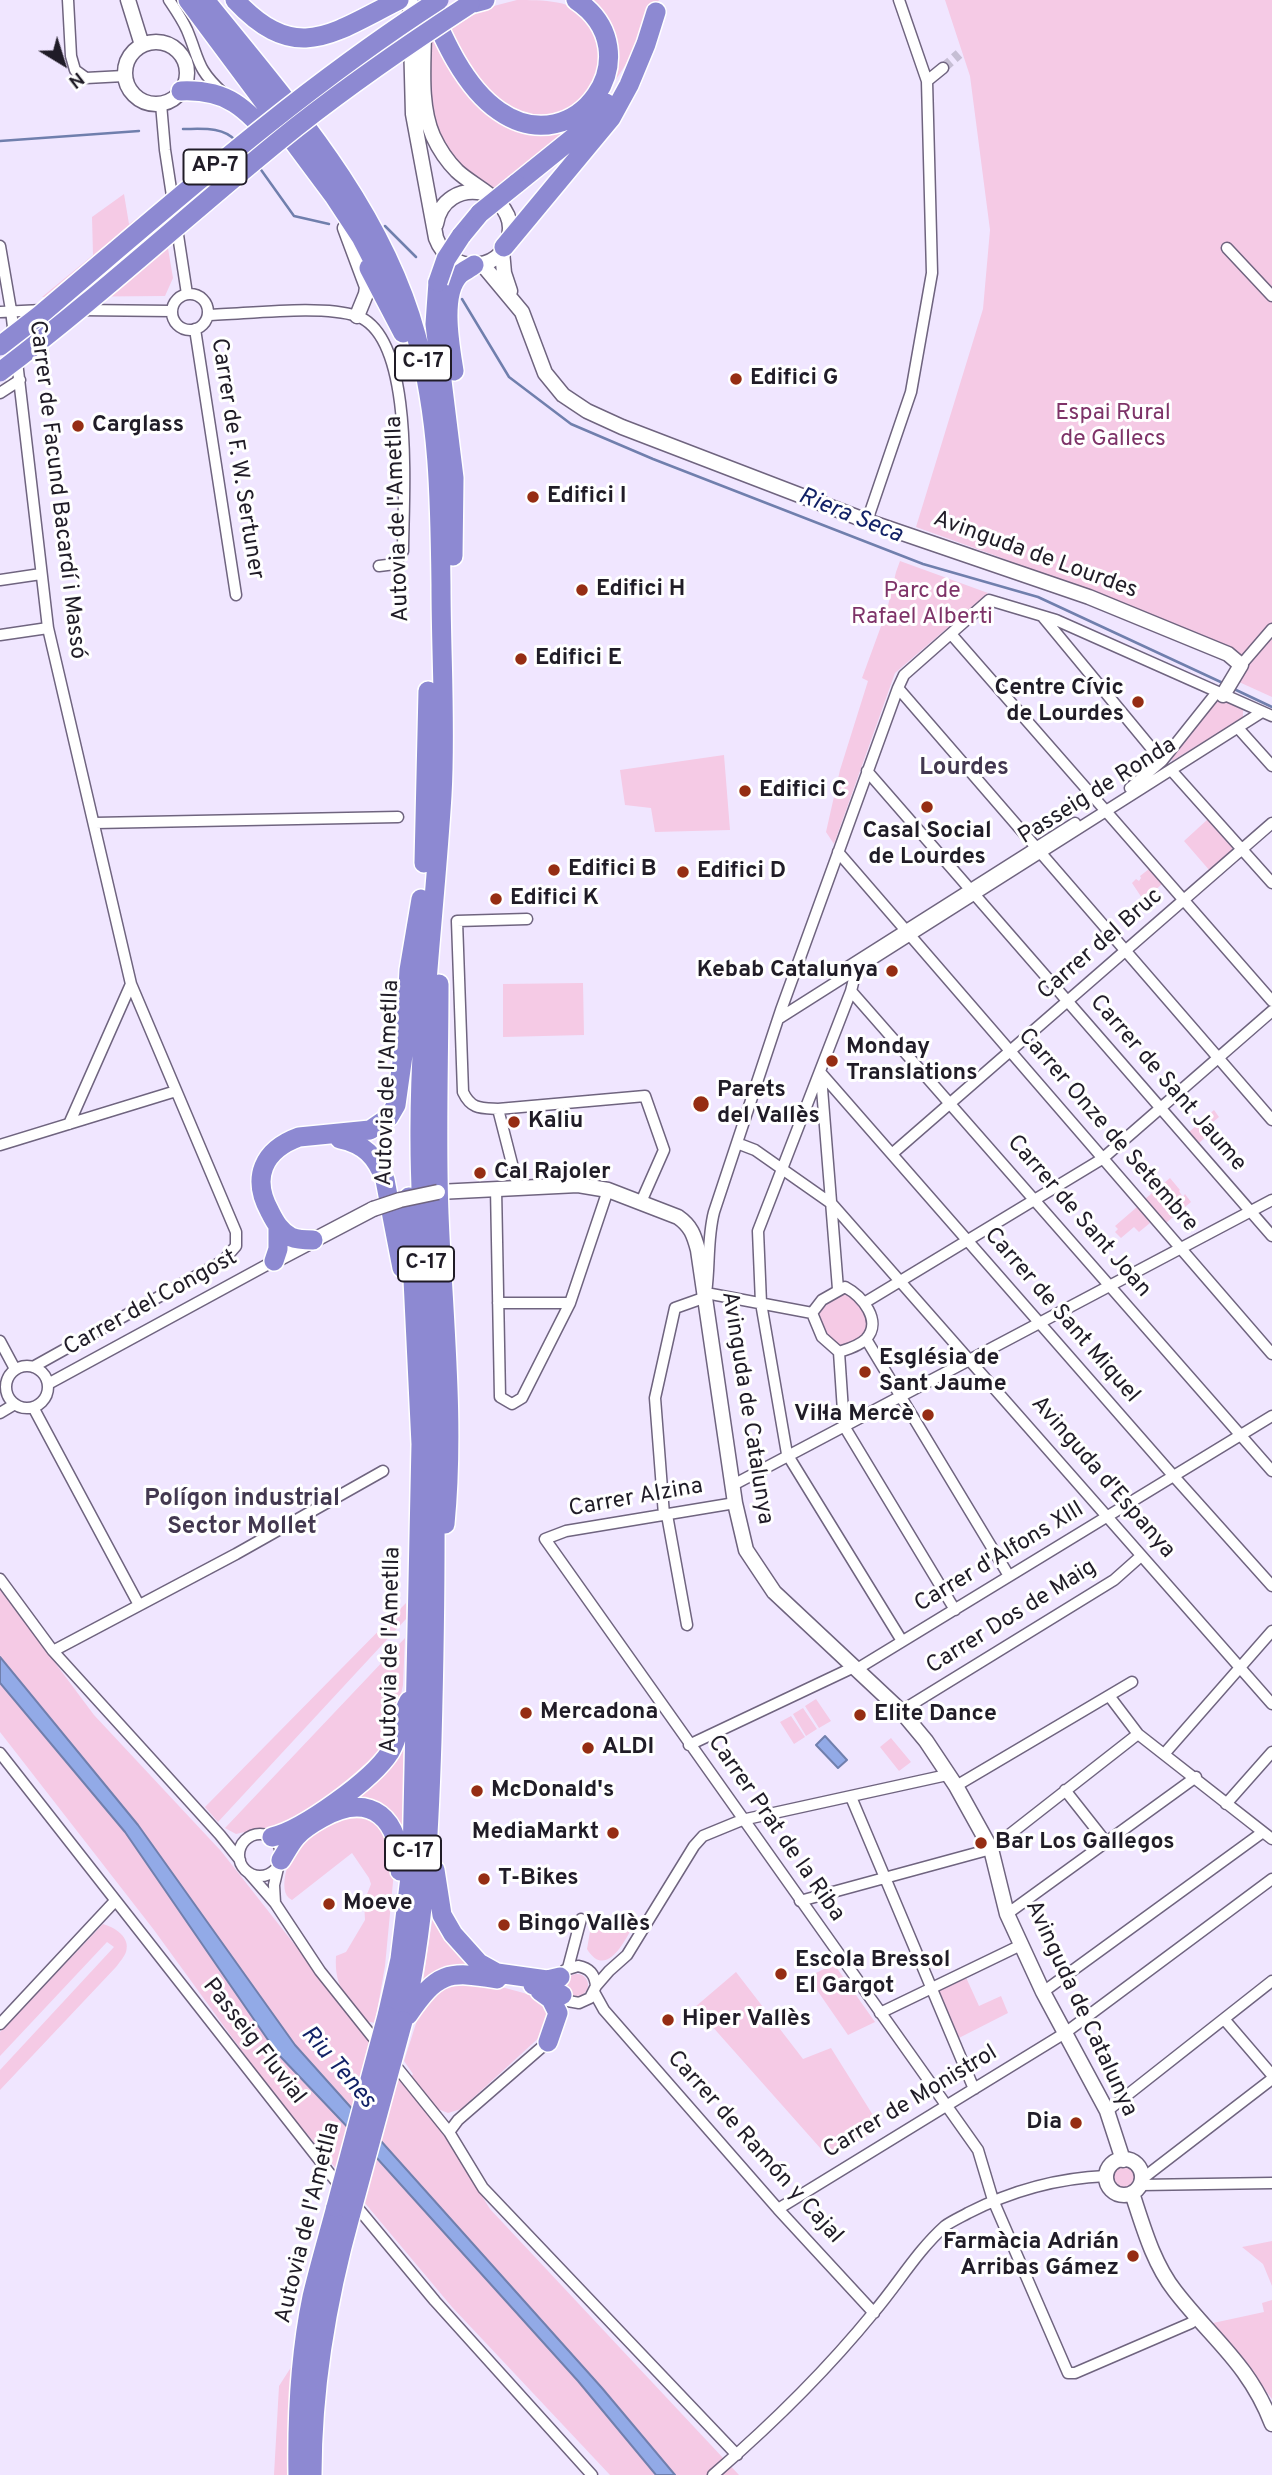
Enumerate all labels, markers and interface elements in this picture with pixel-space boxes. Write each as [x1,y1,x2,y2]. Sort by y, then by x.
north arrow [28,28,98,98]
text: N [63,66,89,93]
road number: AP-7 [184,150,246,184]
street label: Carrer de Facund Bacardí i Massó [22,319,90,661]
street label: Carrer de F. W. Sertuner [203,336,269,582]
road number: C-17 [395,346,451,380]
place label: Edifici G [750,365,839,393]
marker: Edifici G [728,371,744,387]
park label: Espai Rural de Gallecs [1055,400,1171,454]
place label: Carglass [92,412,184,440]
street label: Autovia de l'Ametlla [382,415,416,623]
marker: Carglass [70,418,86,434]
place label: Edifici I [547,483,627,511]
water label: Riera Seca [794,483,906,551]
marker: Edifici I [525,489,541,505]
street label: Avinguda de Lourdes [929,506,1141,606]
place label: Edifici H [596,576,685,604]
park label: Parc de Rafael Alberti [851,578,993,632]
marker: Edifici H [574,582,590,598]
place label: Edifici E [535,645,622,673]
marker: Edifici E [513,651,529,667]
place label: Centre Cívic de Lourdes [995,675,1124,729]
marker: Centre Cívic de Lourdes [1130,694,1146,710]
street label: Passeig de Ronda [1014,732,1182,852]
district label: Lourdes [919,755,1009,783]
place label: Edifici C [759,777,847,805]
marker: Edifici C [737,783,753,799]
marker: Casal Social de Lourdes [919,799,935,815]
place label: Casal Social de Lourdes [862,818,992,872]
place label: Edifici B [568,856,657,884]
place label: Edifici D [697,858,786,886]
marker: Edifici B [546,862,562,878]
marker: Edifici D [675,864,691,880]
street label: Carrer del Bruc [1033,883,1169,1007]
place label: Edifici K [510,885,599,913]
marker: Edifici K [488,891,504,907]
place label: Kebab Catalunya [697,957,878,985]
marker: Kebab Catalunya [884,963,900,979]
street label: Autovia de l'Ametlla [372,979,406,1187]
street label: Carrer de Sant Jaume [1083,990,1251,1178]
street label: Carrer Onze de Setembre [1011,1024,1203,1238]
place label: Monday Translations [846,1034,978,1088]
marker: Monday Translations [824,1053,840,1069]
place label: Parets del Vallès [717,1077,820,1131]
marker: Parets del Vallès [691,1094,711,1114]
place label: Kaliu [528,1108,583,1136]
marker: Kaliu [506,1114,522,1130]
street label: Carrer de Sant Joan [1000,1130,1156,1304]
place label: Cal Rajoler [494,1159,611,1187]
marker: Cal Rajoler [472,1165,488,1181]
street label: Carrer de Sant Miquel [977,1223,1145,1409]
street label: Carrer del Congost [60,1245,242,1363]
road number: C-17 [398,1246,454,1282]
street label: Avinguda de Catalunya [714,1290,778,1526]
place label: Església de Sant Jaume [879,1345,1006,1399]
marker: Església de Sant Jaume [857,1364,873,1380]
street label: Avinguda d'Espanya [1024,1391,1180,1565]
place label: Vil·la Mercè [794,1401,914,1429]
marker: Vil·la Mercè [920,1407,936,1423]
street label: Carrer Alzina [567,1474,705,1524]
district label: Polígon industrial Sector Mollet [144,1486,340,1542]
street label: Carrer d'Alfons XIII [910,1497,1090,1619]
street label: Autovia de l'Ametlla [376,1547,408,1753]
street label: Carrer Dos de Maig [922,1555,1102,1681]
place label: Mercadona [540,1699,658,1727]
place label: Elite Dance [874,1701,997,1729]
marker: Mercadona [518,1705,534,1721]
marker: Elite Dance [852,1707,868,1723]
street label: Carrer Prat de la Riba [700,1731,850,1927]
place label: ALDI [602,1734,654,1762]
marker: ALDI [580,1740,596,1756]
place label: McDonald's [491,1777,614,1805]
marker: McDonald's [469,1783,485,1799]
place label: MediaMarkt [472,1819,599,1847]
marker: MediaMarkt [605,1825,621,1841]
place label: Bar Los Gallegos [995,1829,1175,1857]
marker: Bar Los Gallegos [973,1835,989,1851]
road number: C-17 [385,1836,441,1870]
place label: T-Bikes [498,1865,579,1893]
marker: T-Bikes [476,1871,492,1887]
place label: Moeve [343,1890,413,1918]
marker: Moeve [321,1896,337,1912]
street label: Avinguda de Catalunya [1018,1897,1142,2121]
place label: Bingo Vallès [518,1911,650,1939]
marker: Bingo Vallès [496,1917,512,1933]
place label: Escola Bressol El Gargot [795,1947,950,2001]
marker: Escola Bressol El Gargot [773,1966,789,1982]
street label: Passeig Fluvial [195,1974,311,2110]
place label: Hiper Vallès [682,2006,811,2034]
marker: Hiper Vallès [660,2012,676,2028]
water label: Riu Tenes [293,2021,381,2115]
street label: Carrer de Monistrol [819,2040,1003,2166]
street label: Carrer de Ramón y Cajal [660,2046,848,2250]
place label: Dia [1026,2109,1062,2137]
marker: Dia [1068,2115,1084,2131]
street label: Autovia de l'Ametlla [271,2120,347,2326]
place label: Farmàcia Adrián Arribas Gámez [943,2229,1119,2283]
marker: Farmàcia Adrián Arribas Gámez [1125,2248,1141,2264]

